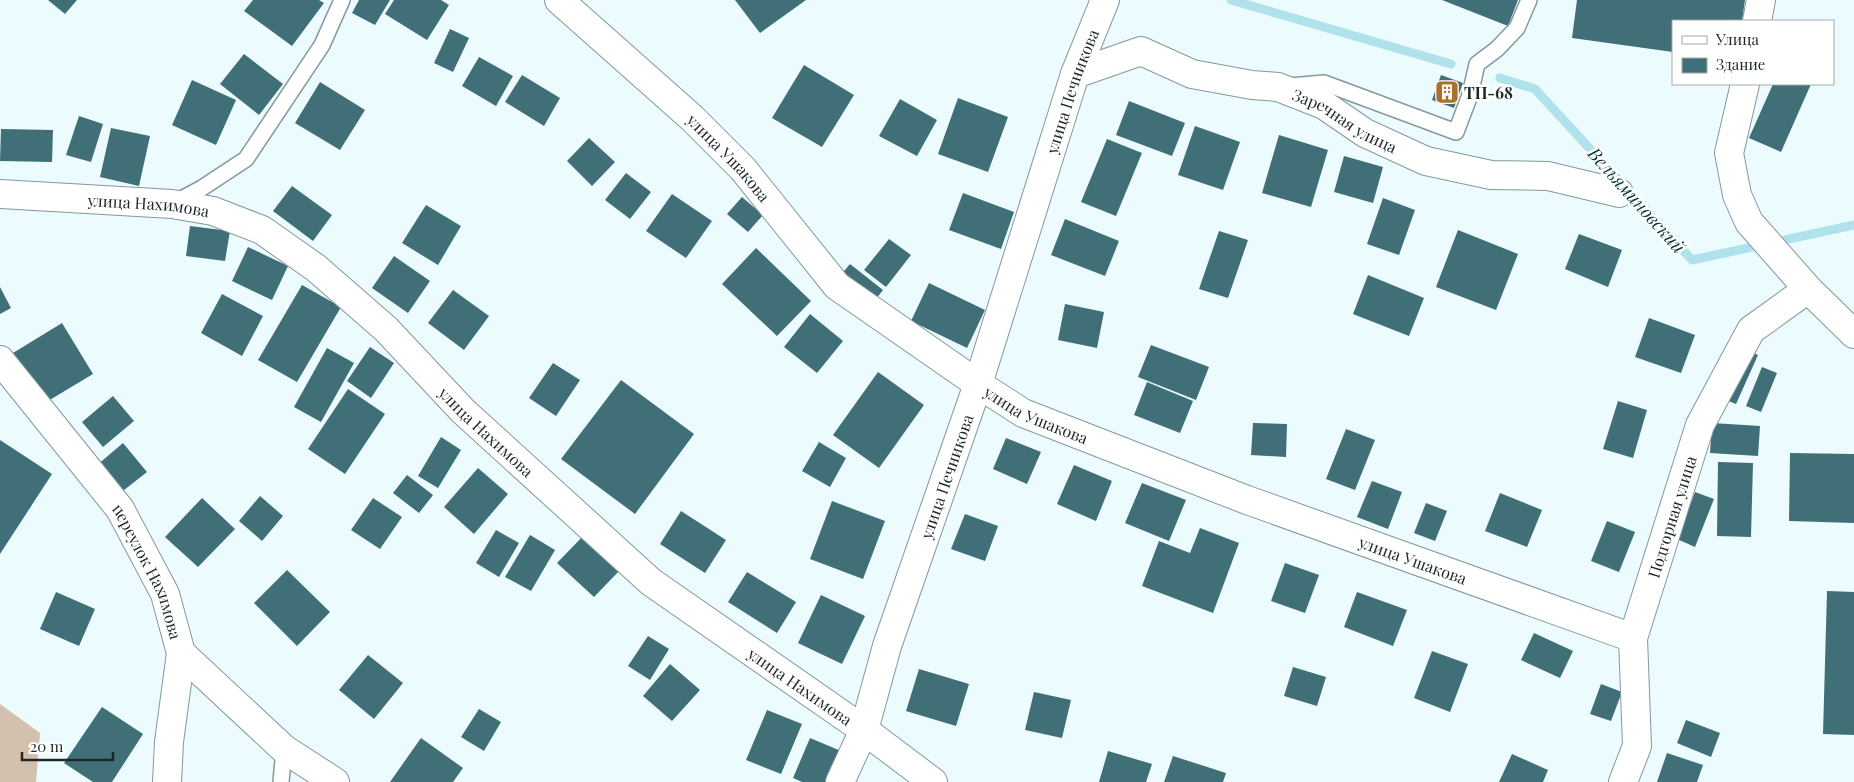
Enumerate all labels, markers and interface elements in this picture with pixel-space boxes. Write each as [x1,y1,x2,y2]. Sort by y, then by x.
legend [1672,20,1834,85]
street label: улица Печникова [1040,26,1103,157]
text: Улица [1715,29,1759,49]
text: Здание [1716,54,1765,74]
building icon: ТП-68 [1434,79,1460,105]
place label: ТП-68 [1464,82,1513,103]
street label: Заречная улица [1290,83,1401,157]
street label: улица Ушакова [682,108,775,206]
water label: Вельяминовский [1582,141,1692,259]
street label: улица Нахимова [86,189,211,221]
street label: улица Ушакова [980,380,1091,448]
street label: улица Нахимова [434,381,538,481]
street label: улица Печникова [914,411,977,542]
street label: Подгорная улица [1642,453,1700,580]
street label: переулок Нахимова [109,498,187,642]
street label: улица Ушакова [1355,530,1470,588]
street label: улица Нахимова [743,642,857,729]
scale bar [22,730,114,762]
text: 20 m [30,736,64,756]

